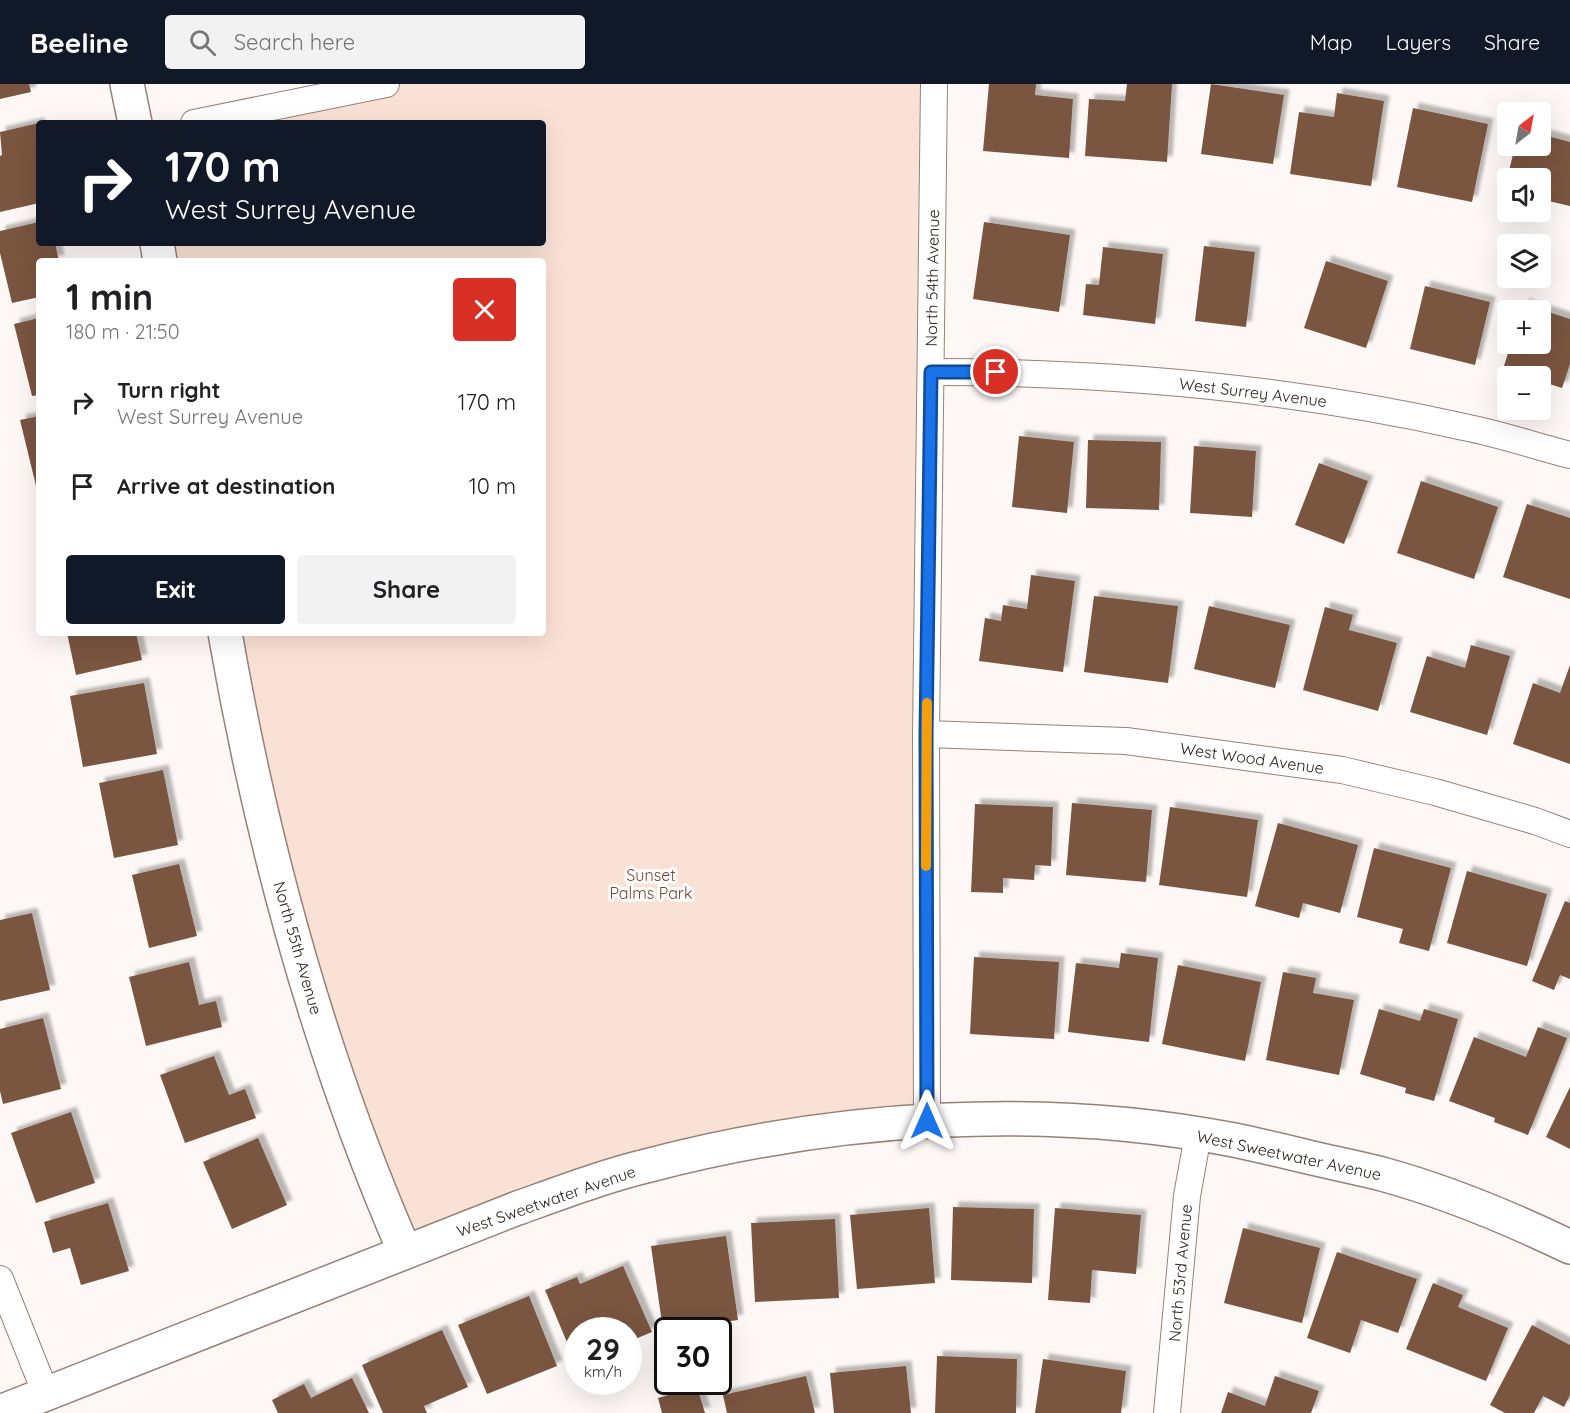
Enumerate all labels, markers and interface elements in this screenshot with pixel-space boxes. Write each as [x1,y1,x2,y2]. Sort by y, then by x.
search box [165,15,585,69]
text: Beeline [30,25,129,60]
icon: search [186,26,219,59]
text: Search here [234,28,355,56]
text: Map [1310,29,1353,55]
text: Layers [1386,29,1451,55]
text: Share [1484,29,1540,55]
north arrow [1497,102,1551,156]
map controls [1497,102,1551,420]
text: 170 m [165,140,281,193]
icon: right [66,144,144,222]
button: sound [1497,168,1551,222]
text: West Surrey Avenue [165,192,416,226]
street label: North 54th Avenue [921,209,943,347]
button: layers [1497,234,1551,288]
text: 1 min [66,274,153,319]
button: close [453,278,516,341]
button: + [1497,300,1551,354]
text: 180 m · 21:50 [66,319,180,344]
pin [970,346,1021,397]
icon: arrive [979,355,1012,388]
button: − [1497,366,1551,420]
street label: West Surrey Avenue [1178,373,1328,411]
text: Turn right [117,376,221,404]
icon: right [66,386,99,419]
text: 170 m [457,388,516,416]
text: West Surrey Avenue [117,404,303,429]
icon: arrive [66,470,99,503]
text: Arrive at destination [117,472,335,500]
text: 10 m [469,472,516,500]
button: Exit [66,555,285,624]
button: Share [297,555,516,624]
street label: West Wood Avenue [1179,738,1325,778]
park label: Sunset Palms Park [609,865,693,903]
street label: North 55th Avenue [269,879,327,1017]
position arrow [895,1089,959,1153]
street label: West Sweetwater Avenue [1195,1126,1383,1184]
street label: West Sweetwater Avenue [454,1161,638,1241]
street label: North 53rd Avenue [1164,1203,1196,1343]
speed limit sign: 30 [654,1317,732,1395]
text: 29 [586,1330,620,1368]
text: km/h [584,1362,622,1381]

